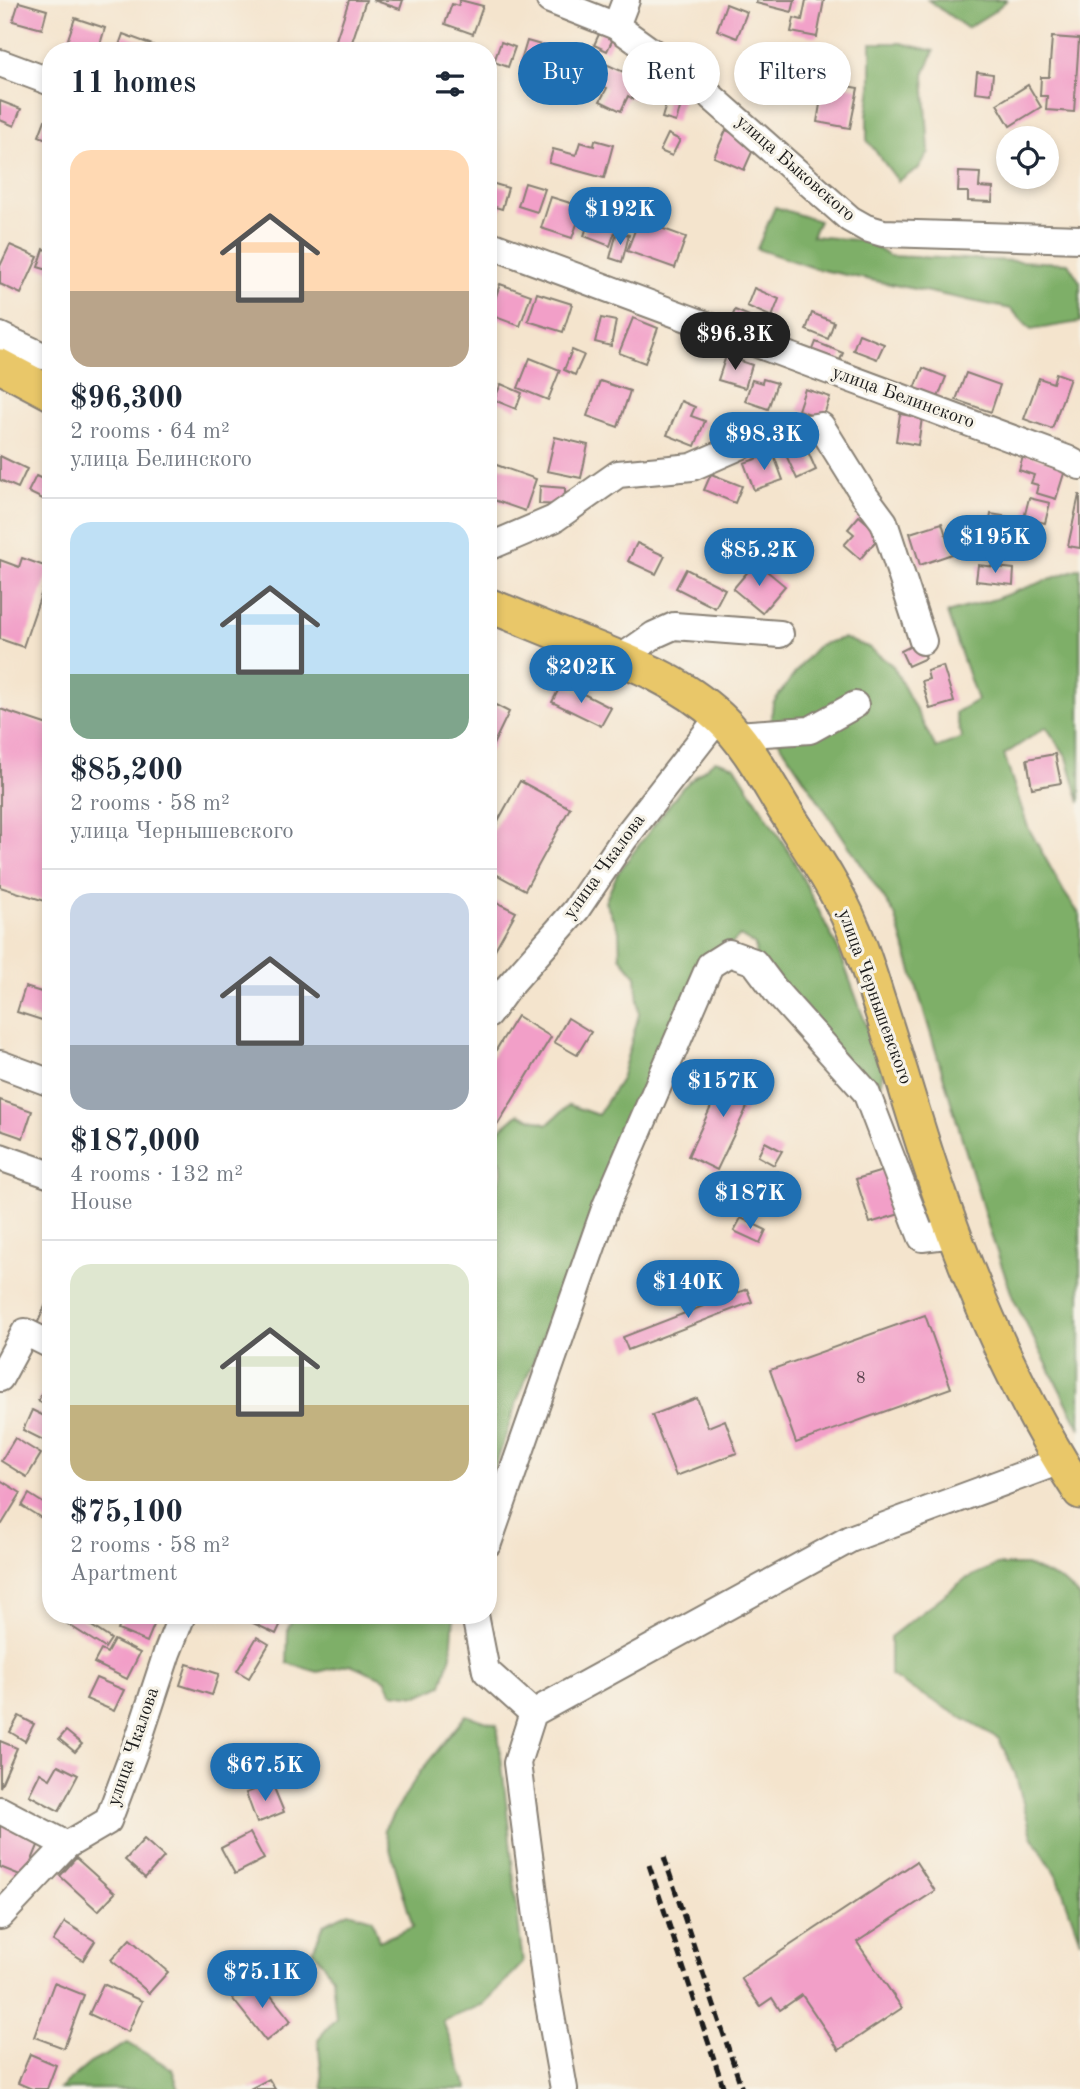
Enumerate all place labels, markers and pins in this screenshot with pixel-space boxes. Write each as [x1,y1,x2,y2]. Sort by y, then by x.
pin: $192K [571,188,669,247]
pin: $96.3K [678,312,792,372]
pin: $98.3K [707,412,821,472]
pin: $195K [946,516,1044,575]
pin: $85.2K [702,528,816,588]
pin: $202K [532,646,630,705]
pin: $157K [674,1060,772,1119]
pin: $187K [701,1172,799,1231]
pin: $140K [639,1260,737,1320]
pin: $67.5K [208,1744,322,1803]
pin: $75.1K [205,1951,319,2010]

